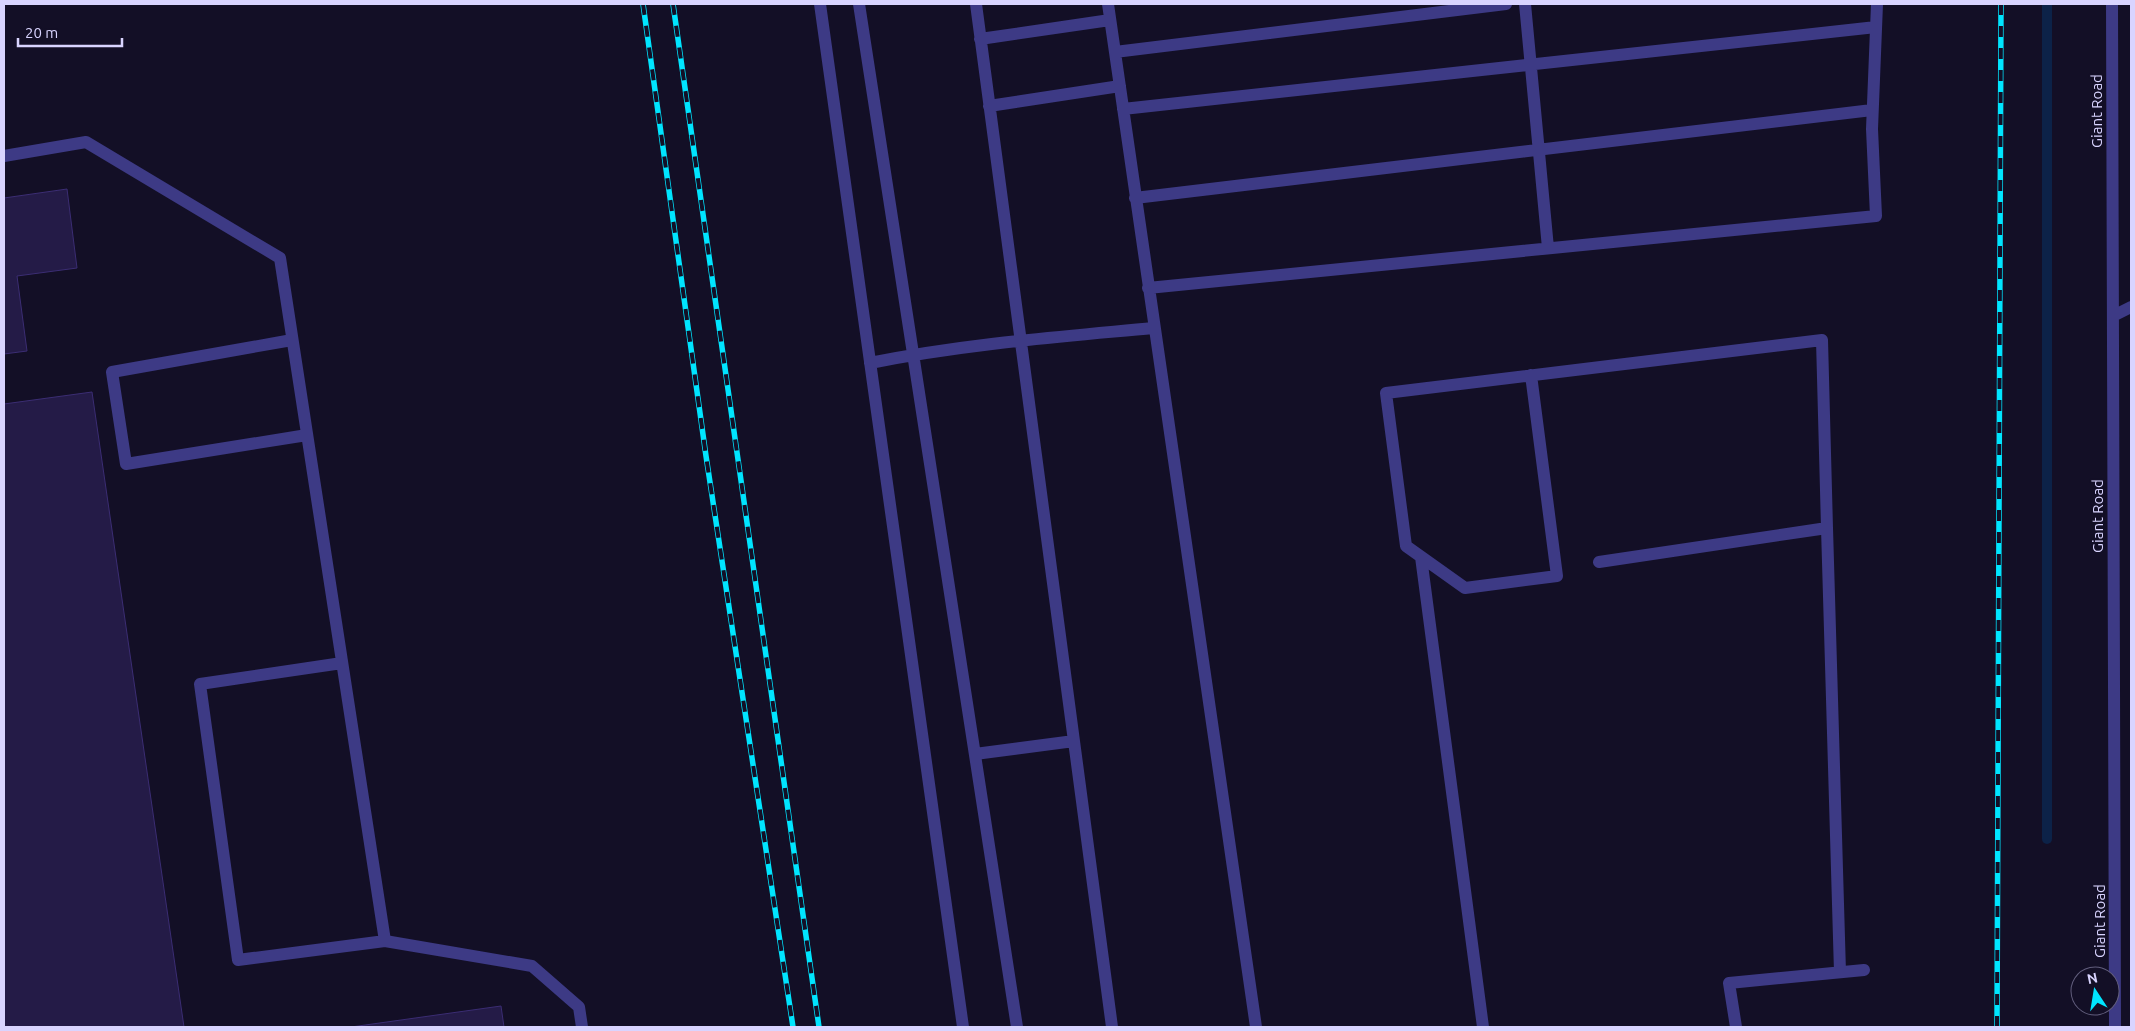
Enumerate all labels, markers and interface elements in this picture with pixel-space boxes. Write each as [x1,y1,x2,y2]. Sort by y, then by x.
scale bar [18,15,121,47]
text: 20 m [25,24,58,41]
street label: Giant Road [2088,74,2105,148]
street label: Giant Road [2089,479,2106,553]
street label: Giant Road [2091,884,2108,958]
north arrow [2070,966,2120,1016]
text: N [2086,969,2099,987]

